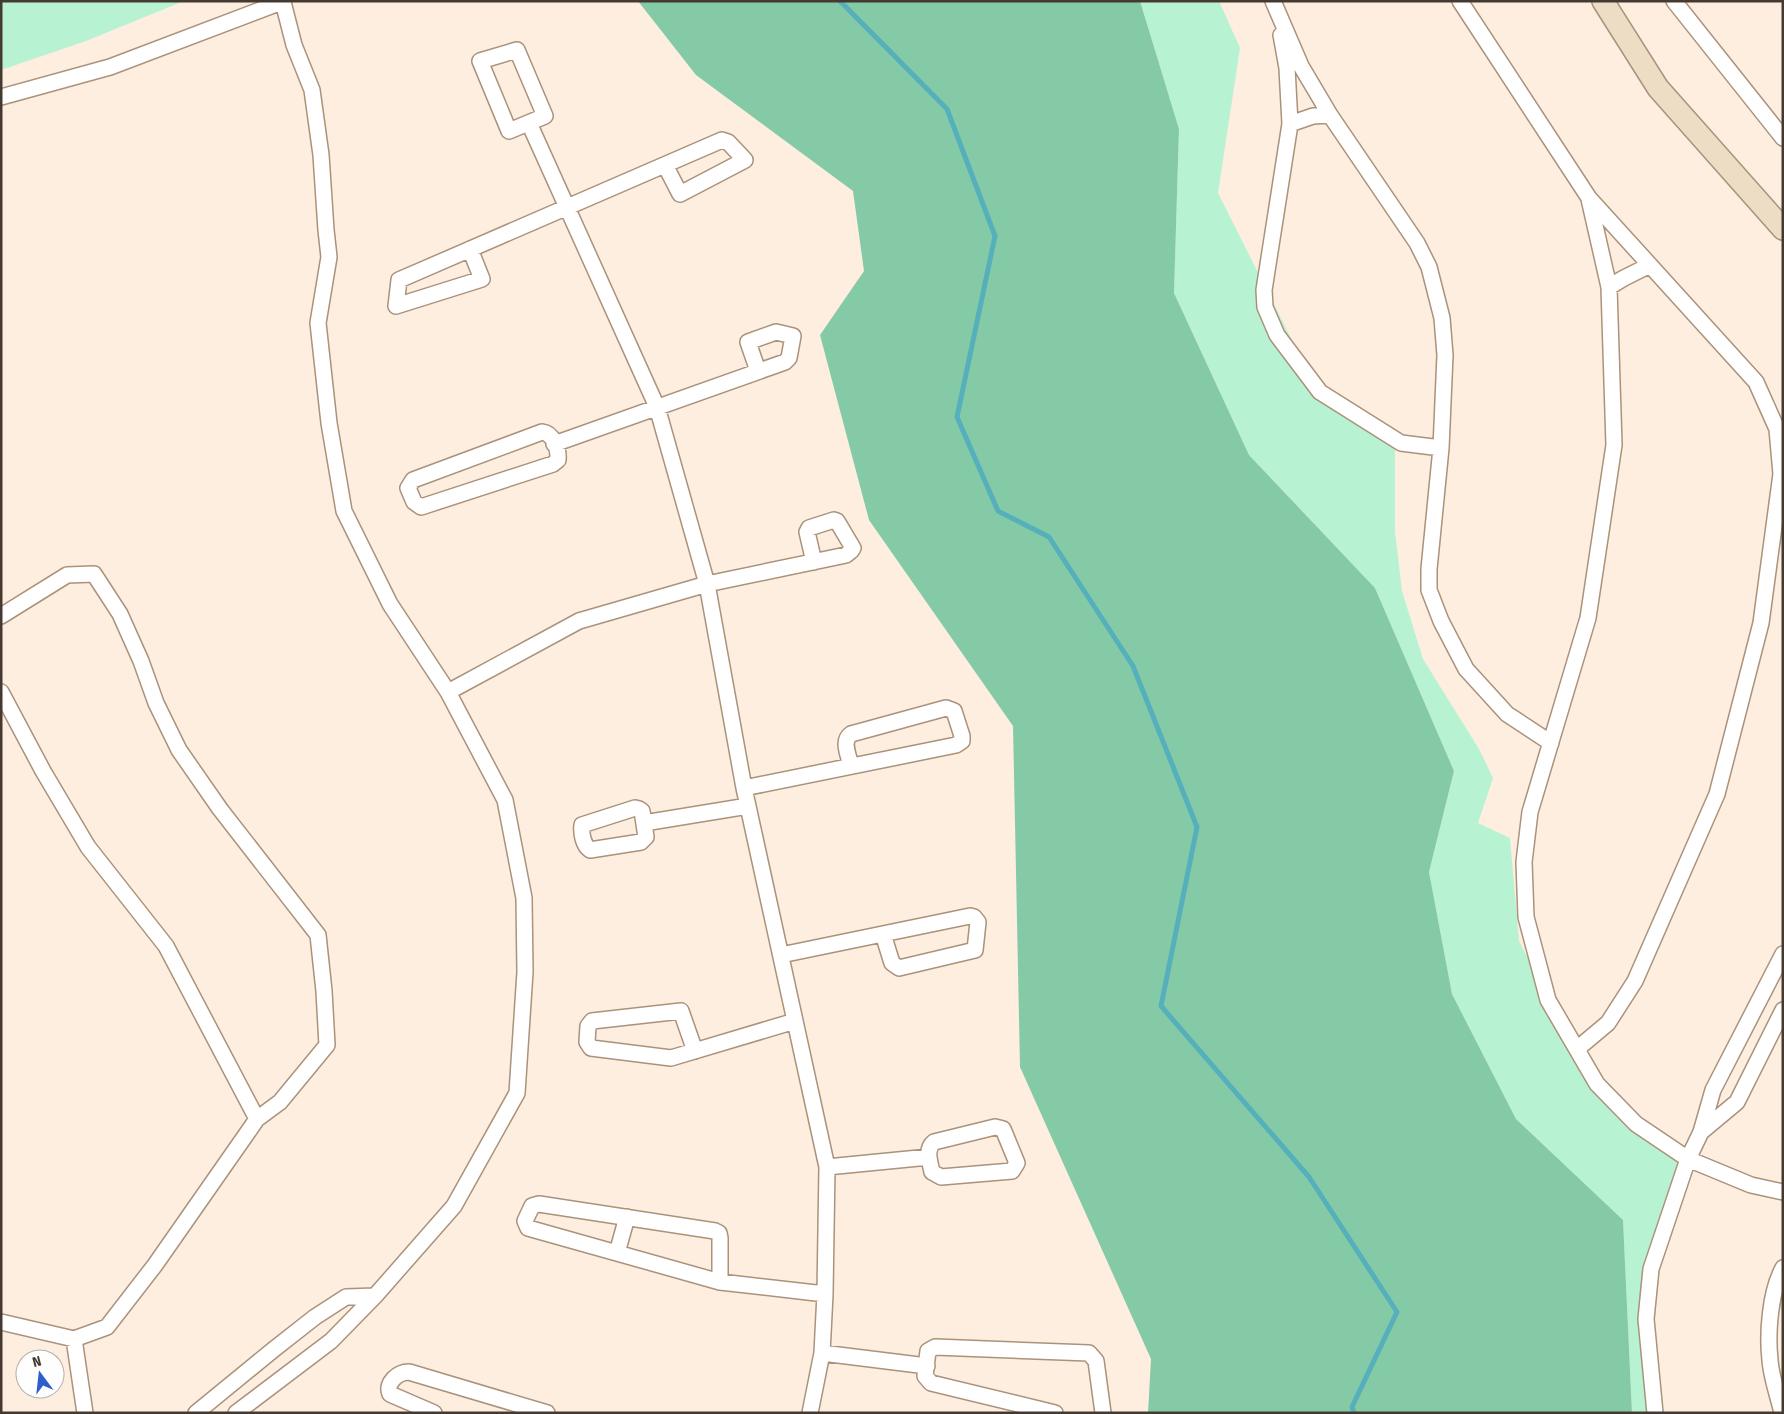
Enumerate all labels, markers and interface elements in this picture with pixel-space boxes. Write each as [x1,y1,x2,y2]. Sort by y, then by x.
north arrow [15,1349,65,1399]
text: N [31,1353,43,1371]

